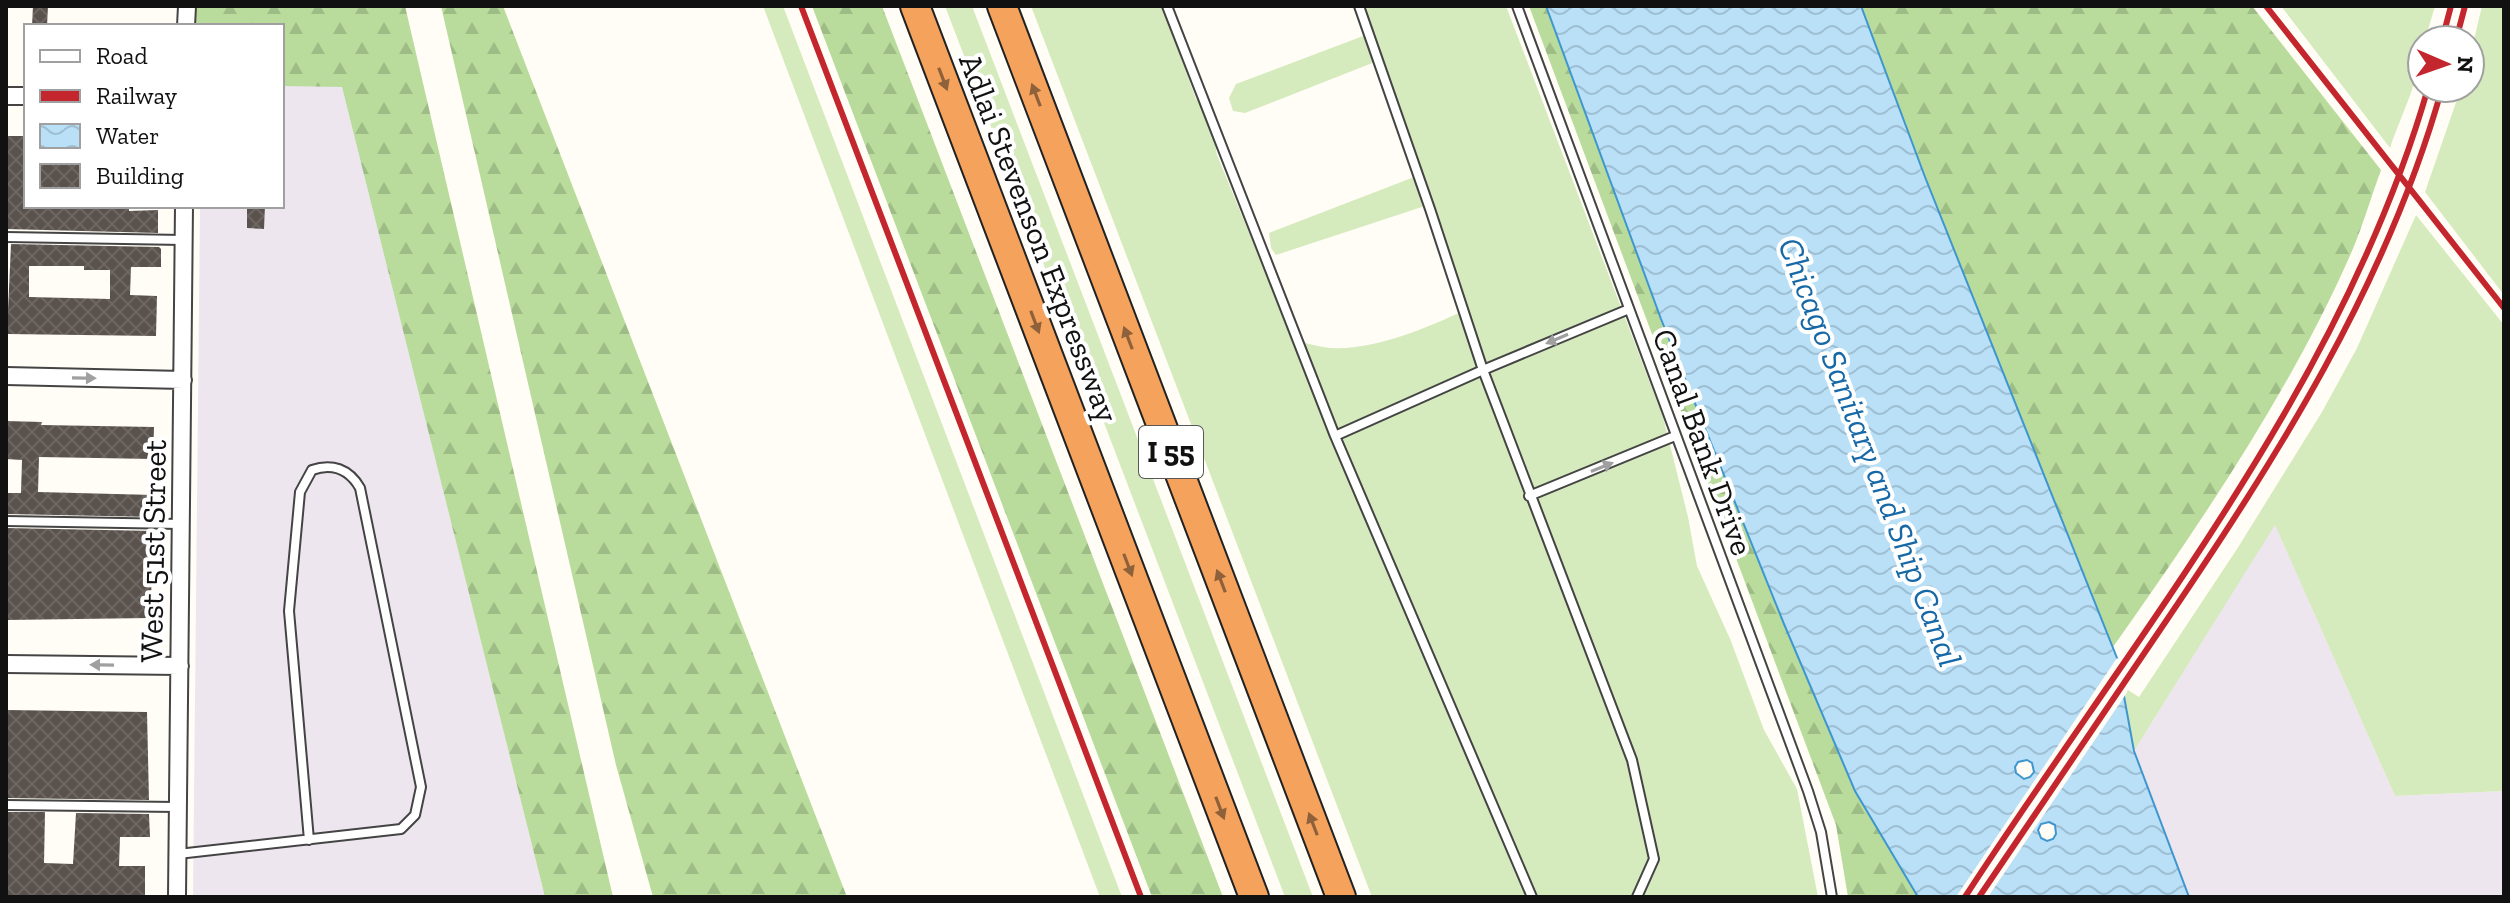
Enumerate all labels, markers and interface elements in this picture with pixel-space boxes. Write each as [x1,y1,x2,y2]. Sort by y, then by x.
legend [24,24,284,208]
north arrow [2406,24,2486,104]
text: Road [96,41,148,70]
street label: Adlai Stevenson Expressway [951,48,1127,428]
text: N [2452,56,2479,74]
one-way arrow [937,67,950,91]
text: Railway [96,81,178,110]
one-way arrow [1029,83,1042,107]
text: Water [96,121,159,150]
text: Building [96,161,184,190]
water label: Chicago Sanitary and Ship Canal [1769,232,1971,672]
one-way arrow [1029,310,1042,334]
street label: Canal Bank Drive [1644,324,1762,560]
one-way arrow [1121,326,1134,350]
one-way arrow [1545,332,1569,345]
one-way arrow [72,371,97,384]
road number: I 55 [1139,426,1203,478]
street label: West 51st Street [132,439,174,663]
one-way arrow [1590,460,1614,473]
one-way arrow [1122,553,1135,577]
one-way arrow [1214,569,1227,593]
one-way arrow [89,659,114,671]
one-way arrow [1214,796,1227,820]
one-way arrow [1306,812,1319,836]

